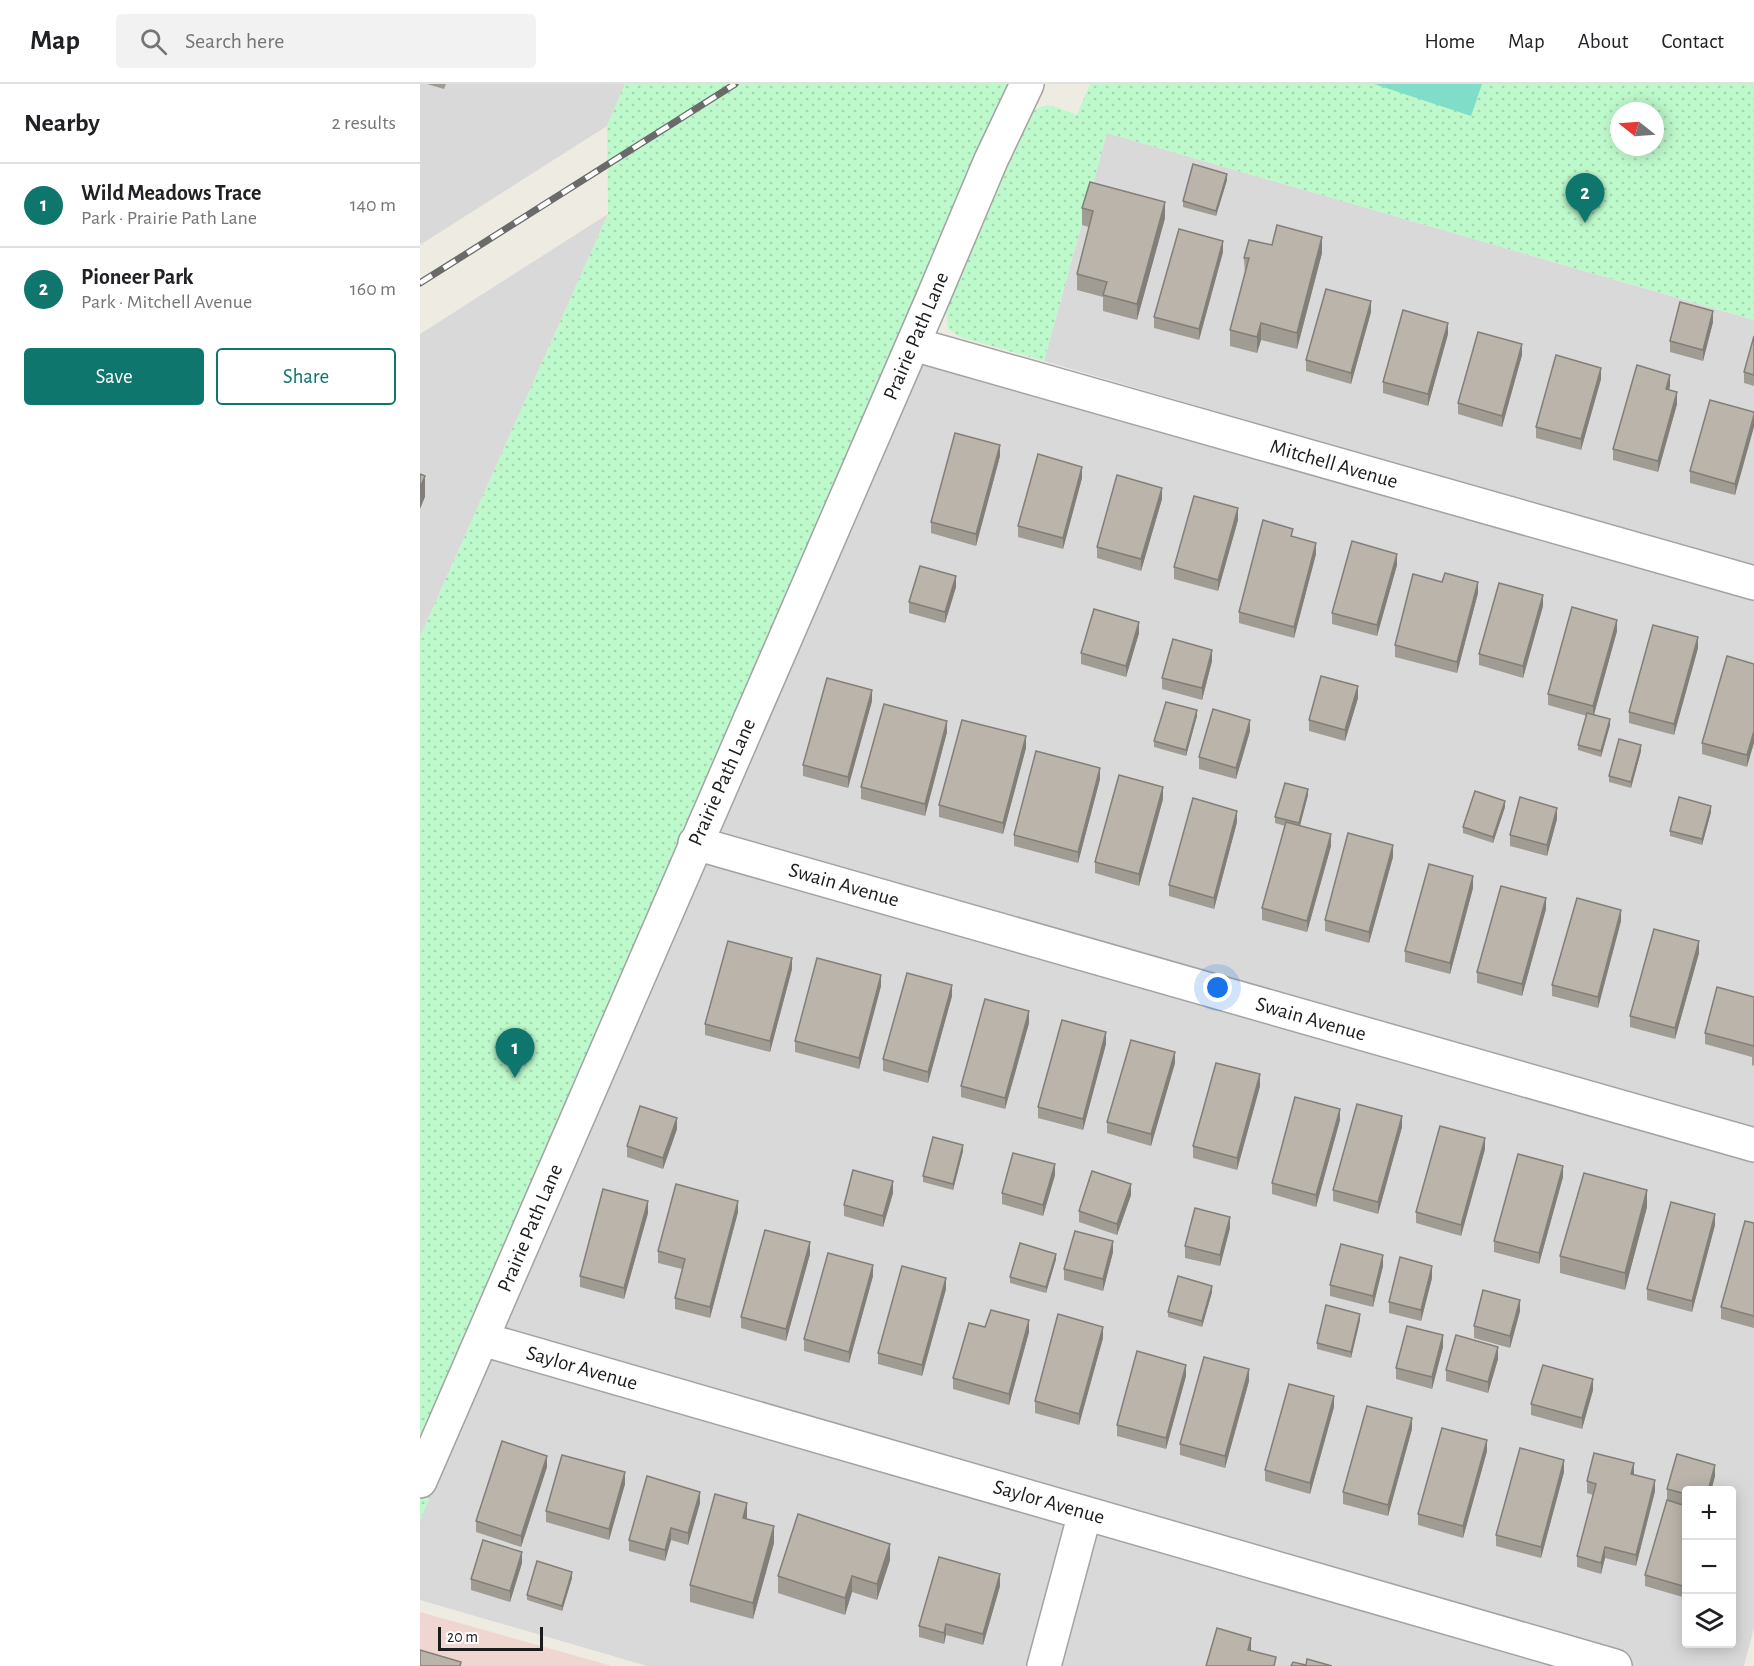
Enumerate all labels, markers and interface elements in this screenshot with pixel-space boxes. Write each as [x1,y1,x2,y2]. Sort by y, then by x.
search box [116,14,536,68]
icon: search [137,25,170,58]
text: Map [30,27,80,55]
text: Search here [185,30,284,52]
text: Home [1424,31,1475,52]
text: Map [1508,31,1545,52]
text: About [1578,31,1628,52]
text: Contact [1661,31,1724,52]
north arrow [1610,102,1664,156]
text: Nearby [24,110,100,136]
text: 2 results [332,113,396,133]
pin: 2 [1566,174,1604,223]
text: Wild Meadows Trace [81,182,261,204]
text: 1 [40,195,47,215]
text: 140 m [350,195,396,215]
text: Park · Prairie Path Lane [81,208,257,228]
text: Pioneer Park [81,266,194,288]
street label: Prairie Path Lane [880,269,952,403]
text: 2 [39,279,48,299]
text: 160 m [350,279,396,299]
text: Park · Mitchell Avenue [81,292,252,312]
button: Save [24,348,204,405]
button: Share [216,348,396,405]
street label: Mitchell Avenue [1268,436,1400,492]
street label: Prairie Path Lane [685,715,759,849]
street label: Swain Avenue [786,859,902,911]
your location [1203,973,1232,1002]
street label: Swain Avenue [1253,993,1369,1045]
pin: 1 [496,1028,535,1078]
street label: Prairie Path Lane [494,1161,566,1295]
street label: Saylor Avenue [524,1342,640,1394]
street label: Saylor Avenue [991,1476,1107,1528]
map controls [1682,1486,1736,1648]
button: + [1682,1486,1736,1540]
button: − [1682,1540,1736,1594]
button: layers [1682,1594,1736,1648]
scale bar [438,1624,543,1652]
text: 20 m [447,1629,478,1645]

